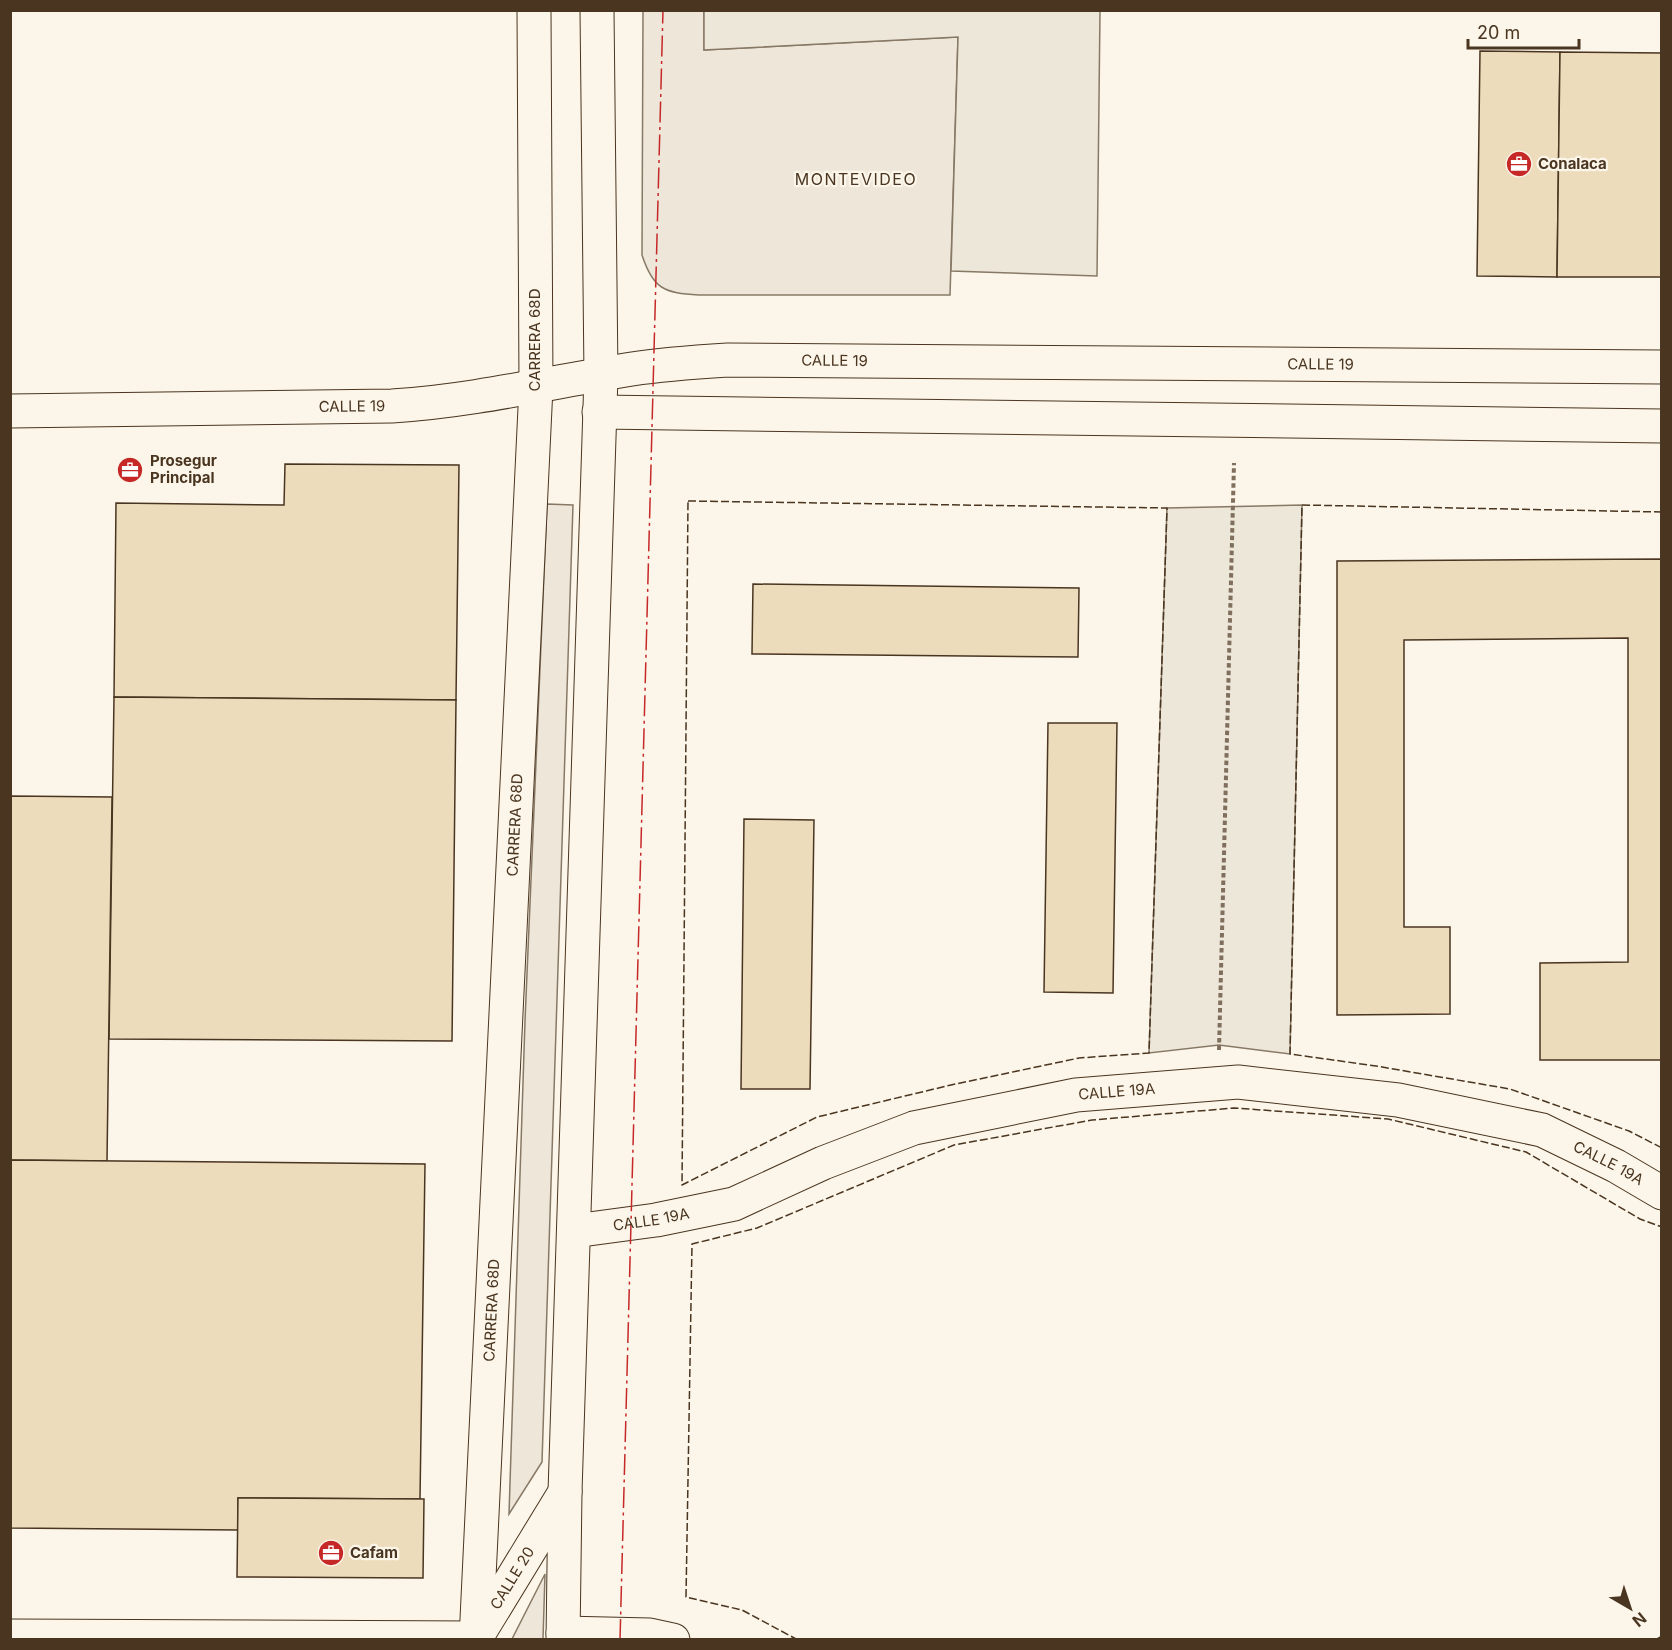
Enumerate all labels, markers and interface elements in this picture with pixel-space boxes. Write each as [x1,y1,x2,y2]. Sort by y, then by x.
scale bar [1468,12,1579,50]
text: 20 m [1477,22,1520,43]
office icon: Conalaca [1504,149,1534,179]
place label: Conalaca [1538,154,1607,173]
district label: MONTEVIDEO [795,169,917,189]
street label: CARRERA 68D [525,289,544,391]
street label: CALLE 19 [801,351,868,370]
street label: CALLE 19 [1287,354,1354,374]
street label: CALLE 19 [319,396,385,416]
place label: Prosegur Principal [150,451,217,487]
office icon: Prosegur Principal [115,455,145,485]
street label: CARRERA 68D [503,773,526,877]
street label: CALLE 19A [1078,1079,1156,1104]
street label: CALLE 19A [1570,1137,1647,1189]
street label: CALLE 19A [612,1203,691,1235]
street label: CARRERA 68D [479,1258,503,1362]
office icon: Cafam [316,1538,346,1568]
place label: Cafam [350,1543,398,1562]
street label: CALLE 20 [486,1543,538,1613]
north arrow [1600,1578,1660,1638]
text: N [1628,1608,1650,1631]

